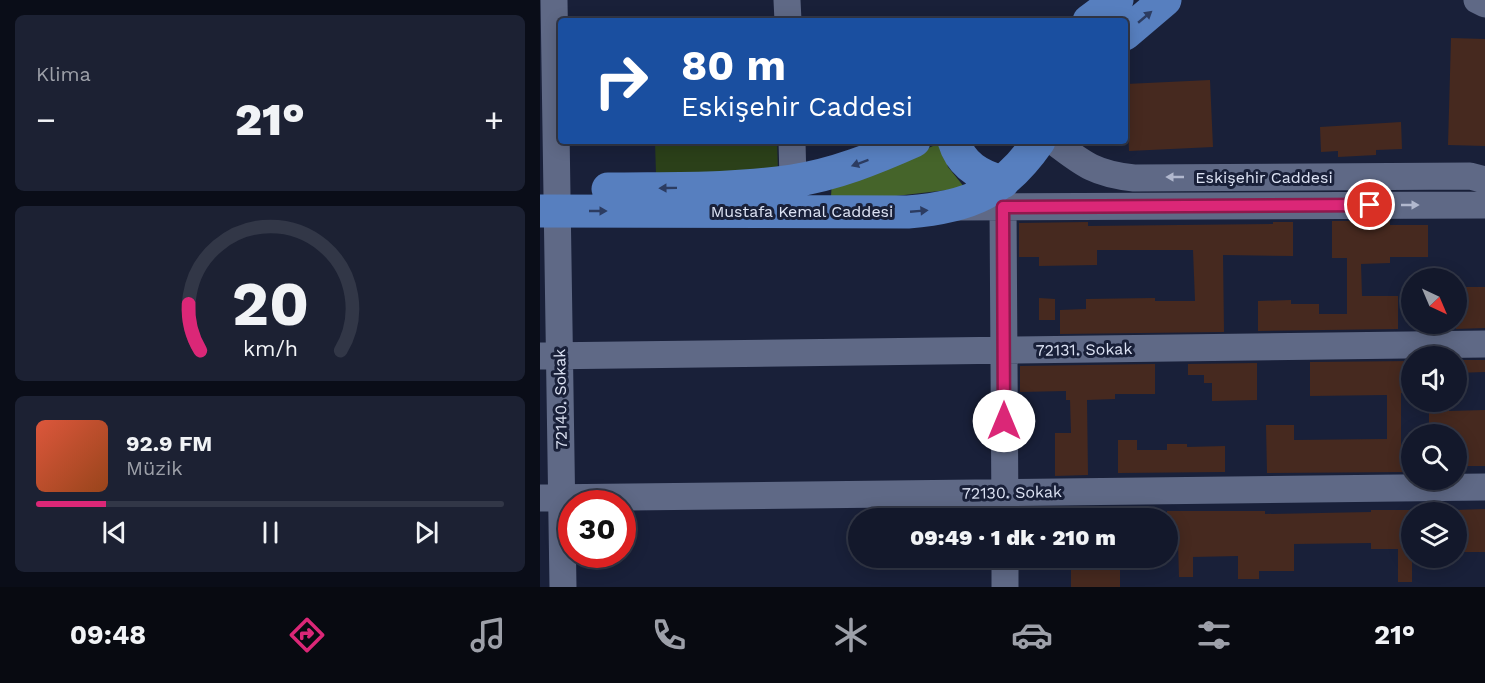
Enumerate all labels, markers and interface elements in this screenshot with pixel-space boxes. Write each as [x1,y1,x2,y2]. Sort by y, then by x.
one-way arrow [1137,10,1153,23]
text: 80 m [681,41,786,90]
icon: right [582,42,660,120]
text: Klima [36,62,91,86]
text: Eskişehir Caddesi [681,91,913,123]
text: 21° [235,93,305,146]
text: − [36,100,56,139]
text: + [484,100,504,139]
one-way arrow [851,158,869,168]
street label: Eskişehir Caddesi [1195,168,1333,187]
one-way arrow [1166,172,1185,182]
pin [1344,179,1395,230]
one-way arrow [658,183,677,192]
icon: arrive [1353,188,1386,221]
one-way arrow [1401,200,1420,210]
street label: Mustafa Kemal Caddesi [711,202,893,221]
one-way arrow [589,206,608,216]
one-way arrow [910,206,929,216]
text: 20 [231,267,309,340]
north arrow [1401,268,1467,334]
map controls [1401,268,1467,568]
text: km/h [242,336,298,361]
street label: 72131. Sokak [1035,339,1133,360]
button: sound [1401,346,1467,412]
street label: 72140. Sokak [550,349,571,449]
position arrow [972,389,1036,453]
button: search [1401,424,1467,490]
text: 92.9 FM [126,431,212,456]
text: Müzik [126,456,183,480]
street label: 72130. Sokak [962,482,1062,503]
speed limit sign: 30 [558,490,636,568]
button: layers [1401,502,1467,568]
icon: previous [98,516,131,549]
icon: pause [254,516,287,549]
icon: next [410,516,443,549]
text: 09:49 · 1 dk · 210 m [910,525,1116,550]
icon: directions [286,614,328,656]
icon: music [467,614,509,656]
icon: phone [648,614,690,656]
icon: climate [830,614,872,656]
icon: car [1011,614,1053,656]
icon: filters [1193,614,1235,656]
text: 09:48 [70,619,146,651]
text: 21° [1374,619,1415,651]

